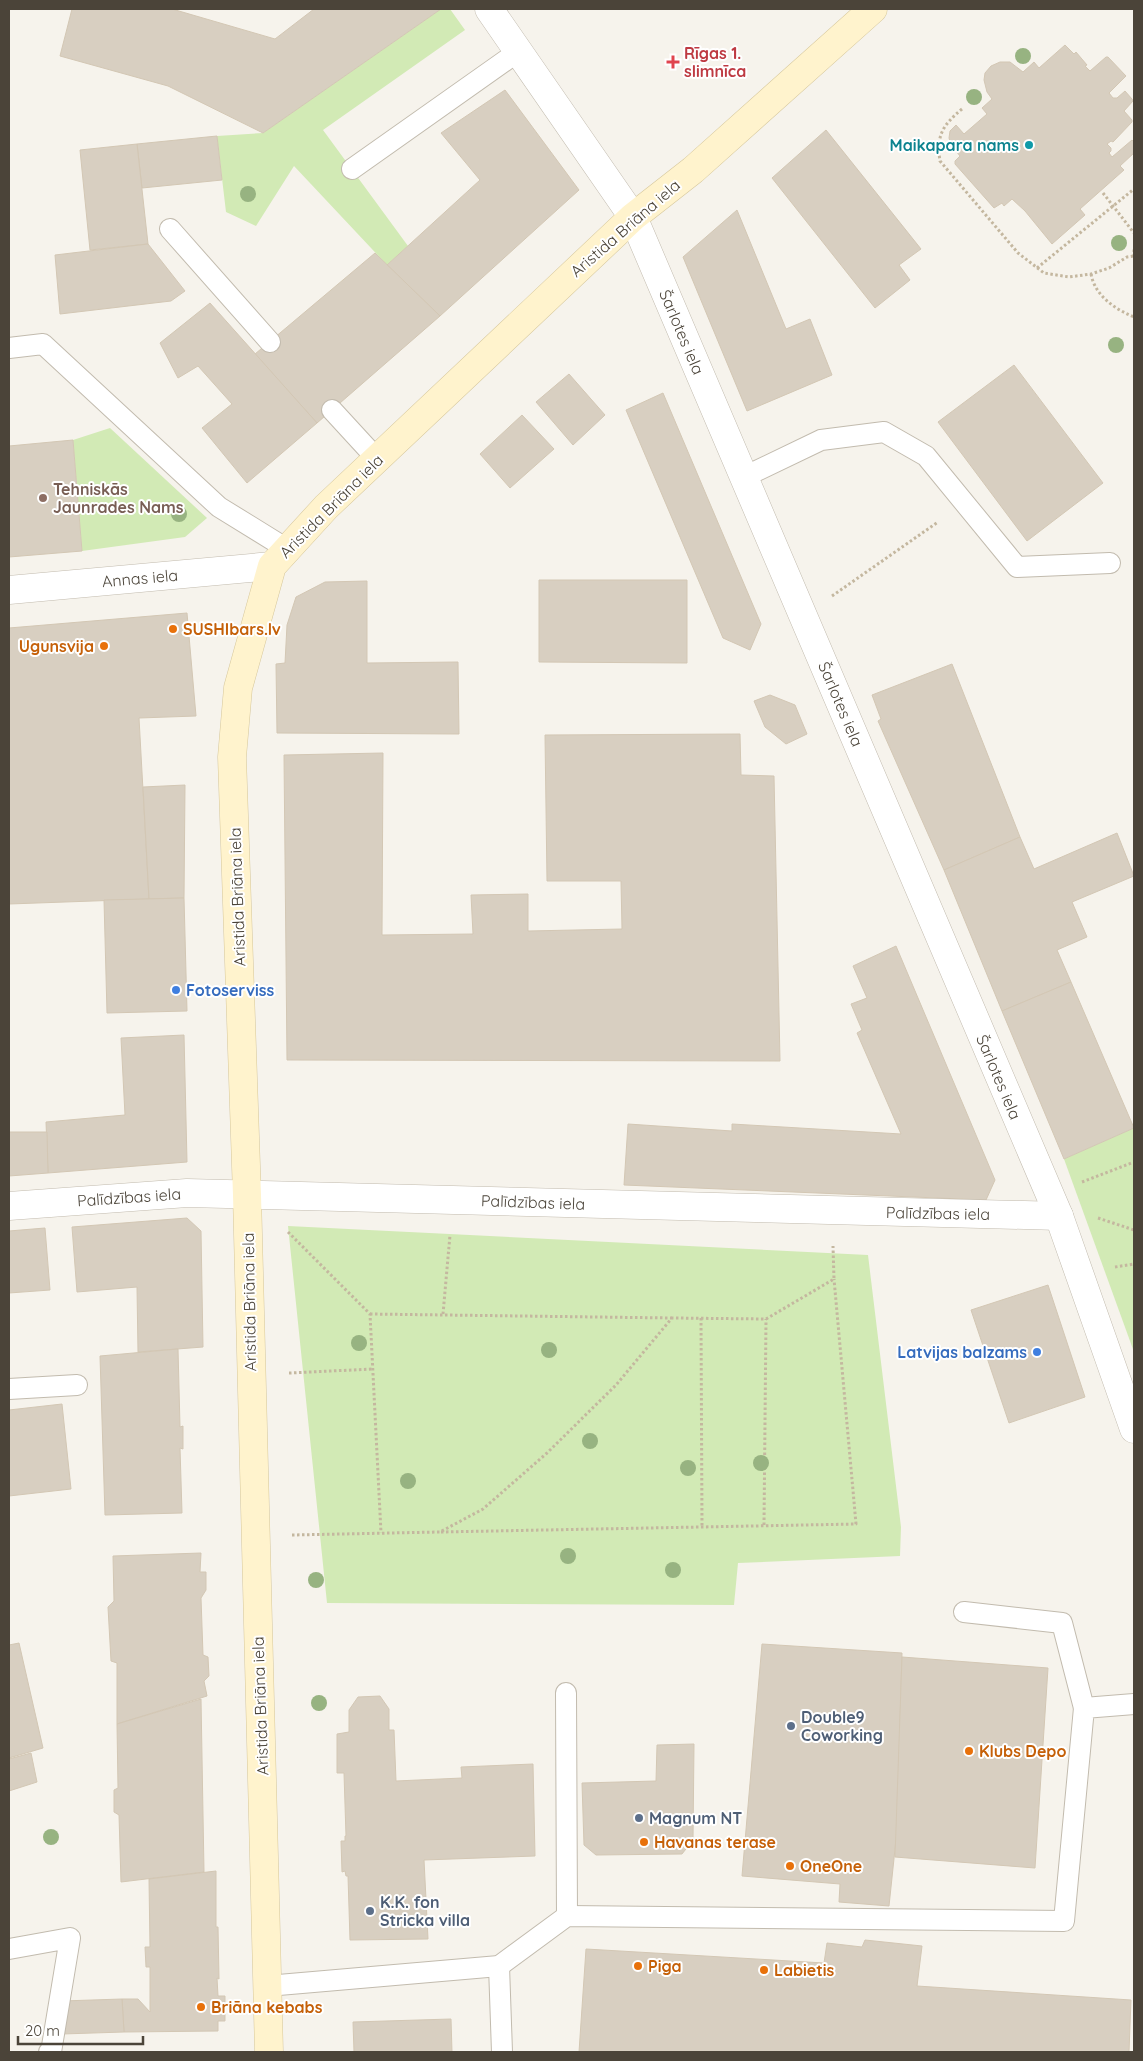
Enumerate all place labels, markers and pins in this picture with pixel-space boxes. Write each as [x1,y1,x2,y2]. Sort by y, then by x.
place label: Rīgas 1. slimnīca [684,43,746,81]
marker: Rīgas 1. slimnīca [666,55,680,69]
place label: Maikapara nams [890,135,1019,155]
marker: Maikapara nams [1023,139,1035,151]
place label: Tehniskās Jaunrades Nams [53,479,184,517]
marker: Tehniskās Jaunrades Nams [37,492,49,504]
place label: SUSHIbars.lv [183,619,281,639]
marker: SUSHIbars.lv [167,623,179,635]
place label: Ugunsvija [19,636,94,656]
marker: Ugunsvija [98,640,110,652]
place label: Fotoserviss [186,980,275,1000]
marker: Fotoserviss [170,984,182,996]
place label: Latvijas balzams [897,1342,1027,1362]
marker: Latvijas balzams [1031,1346,1043,1358]
place label: Double9 Coworking [801,1707,883,1745]
marker: Double9 Coworking [785,1720,797,1732]
place label: Klubs Depo [979,1741,1066,1761]
marker: Klubs Depo [963,1745,975,1757]
place label: Magnum NT [649,1808,742,1828]
marker: Magnum NT [633,1812,645,1824]
place label: Havanas terase [654,1832,776,1852]
marker: Havanas terase [638,1836,650,1848]
place label: OneOne [800,1856,862,1876]
marker: OneOne [784,1860,796,1872]
place label: K.K. fon Stricka villa [380,1892,470,1930]
marker: K.K. fon Stricka villa [364,1905,376,1917]
place label: Piga [648,1956,682,1976]
marker: Piga [632,1960,644,1972]
place label: Labietis [774,1960,835,1980]
marker: Labietis [758,1964,770,1976]
place label: Briāna kebabs [211,1997,323,2017]
marker: Briāna kebabs [195,2001,207,2013]

